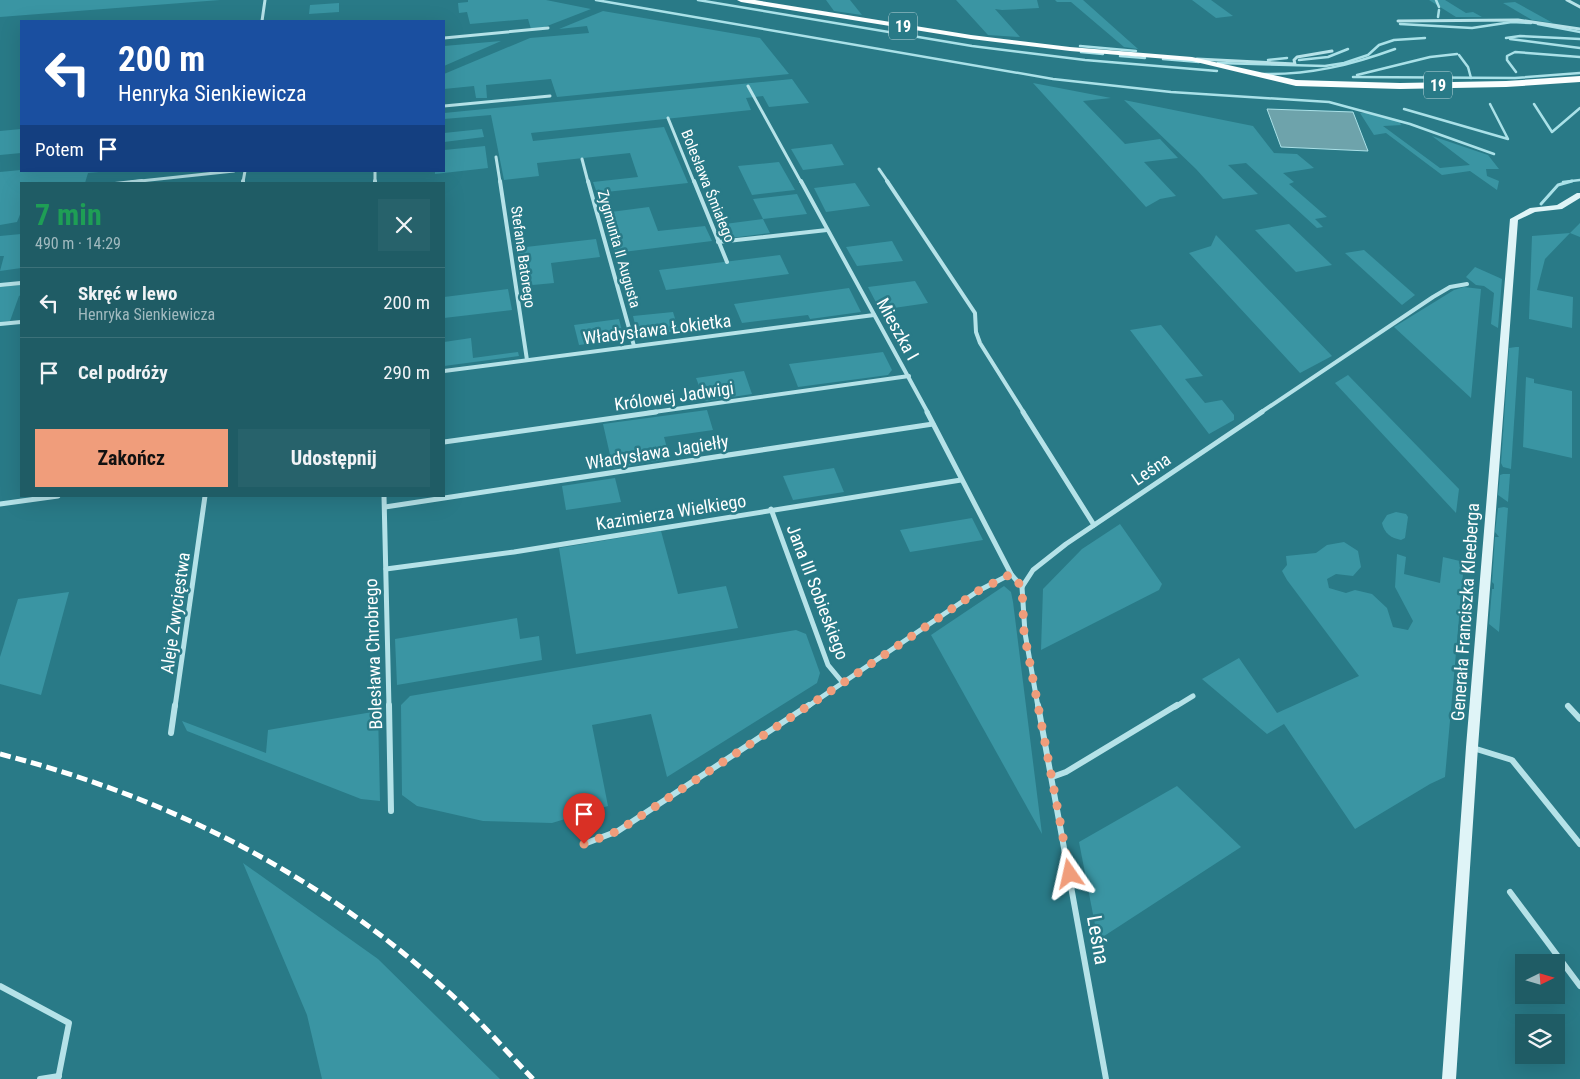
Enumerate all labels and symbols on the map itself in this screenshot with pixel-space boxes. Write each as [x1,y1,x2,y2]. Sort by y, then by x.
road number: 19 [889,12,917,40]
road number: 19 [1424,72,1452,98]
street label: Bolesława Śmiałego [677,127,739,245]
street label: Zygmunta II Augusta [594,188,644,310]
street label: Stefana Batorego [507,205,539,309]
street label: Mieszka I [872,294,924,364]
street label: Władysława Łokietka [582,309,732,349]
street label: Królowej Jadwigi [613,377,735,415]
street label: Władysława Jagiełły [584,430,730,474]
street label: Leśna [1127,448,1175,490]
street label: Kazimierza Wielkiego [594,490,748,534]
street label: Generała Franciszka Kleeberga [1447,502,1483,722]
street label: Jana III Sobieskiego [783,521,853,663]
street label: Aleje Zwycięstwa [156,551,194,675]
street label: Bolesława Chrobrego [360,578,386,730]
pin [563,793,605,844]
position arrow [1043,847,1095,899]
street label: Leśna [1082,913,1114,967]
north arrow [1515,954,1565,1004]

